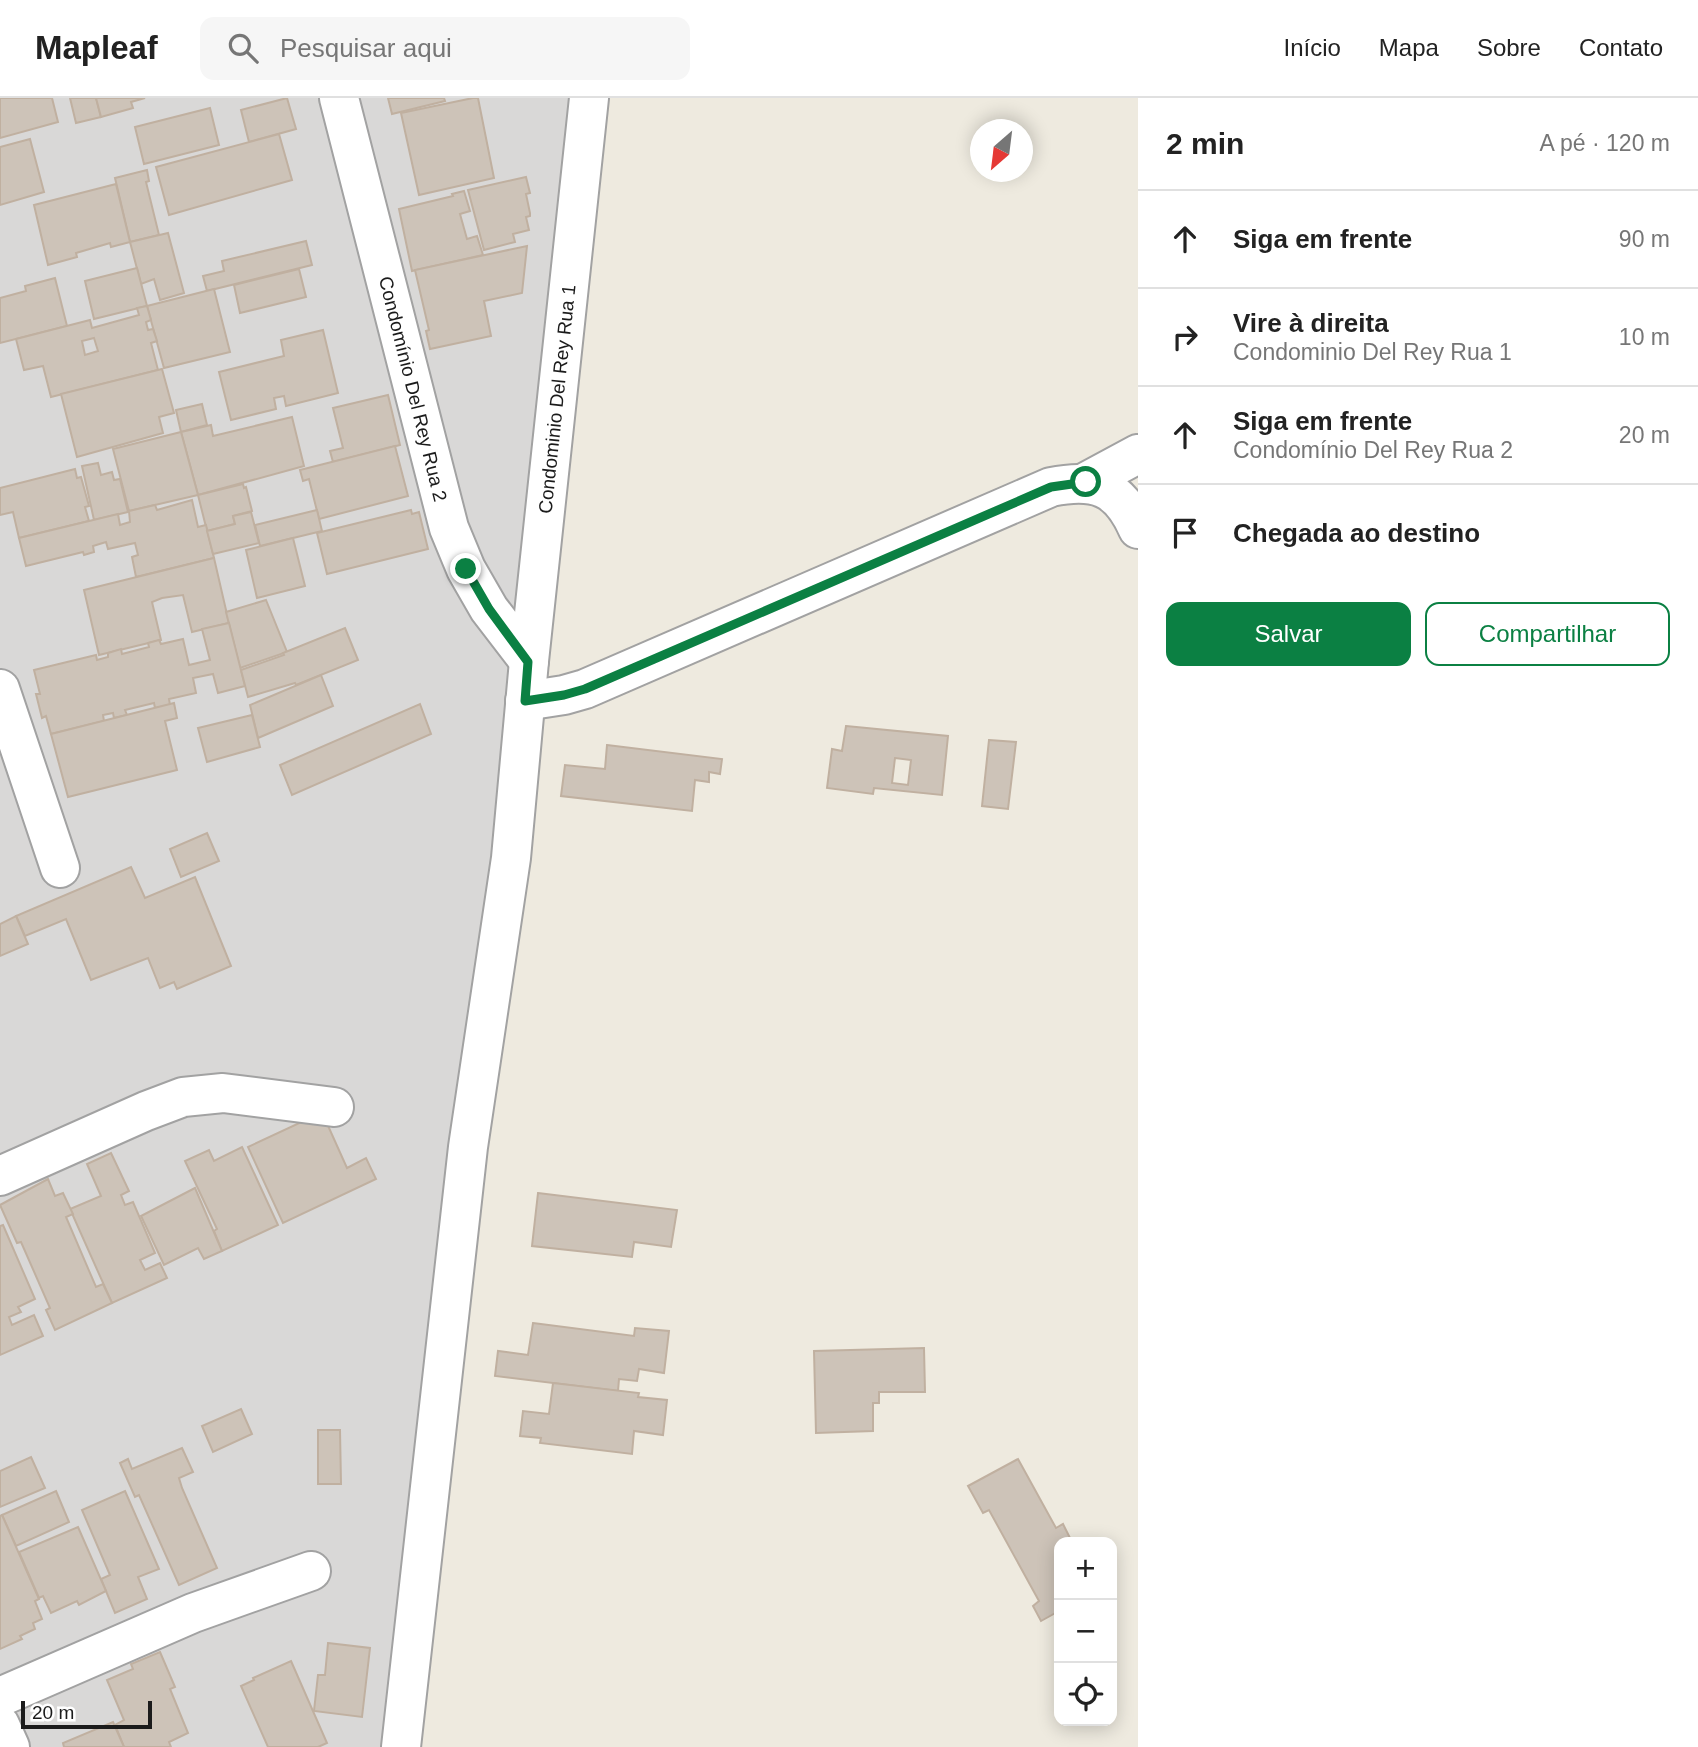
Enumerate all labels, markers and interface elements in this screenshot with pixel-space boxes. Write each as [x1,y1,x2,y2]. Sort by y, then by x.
search box [200,17,690,80]
text: Mapleaf [35,29,158,66]
icon: search [224,29,262,67]
text: Pesquisar aqui [280,33,452,63]
text: Início [1283,34,1341,61]
text: Mapa [1379,34,1439,61]
text: Sobre [1477,34,1541,61]
text: Contato [1579,34,1663,61]
north arrow [970,119,1033,182]
text: 2 min [1166,127,1244,160]
text: A pé · 120 m [1540,130,1670,156]
icon: ahead [1166,220,1204,258]
text: Siga em frente [1233,224,1412,254]
text: 90 m [1619,226,1670,252]
street label: Condomínio Del Rey Rua 2 [375,274,451,504]
street label: Condominio Del Rey Rua 1 [535,283,579,515]
text: Vire à direita [1233,308,1389,338]
icon: right [1166,318,1204,356]
text: 10 m [1619,324,1670,350]
text: Condominio Del Rey Rua 1 [1233,339,1512,365]
text: Siga em frente [1233,406,1412,436]
icon: ahead [1166,416,1204,454]
text: 20 m [1619,422,1670,448]
text: Condomínio Del Rey Rua 2 [1233,437,1513,463]
route start [1070,466,1101,497]
icon: arrive [1166,514,1204,552]
text: Chegada ao destino [1233,518,1480,548]
route end [450,553,481,584]
button: Salvar [1166,602,1411,666]
button: Compartilhar [1425,602,1670,666]
map controls [1054,1537,1117,1726]
button: + [1054,1537,1117,1600]
button: − [1054,1600,1117,1663]
button: locate [1054,1663,1117,1726]
scale bar [21,1698,152,1730]
text: 20 m [32,1702,74,1723]

